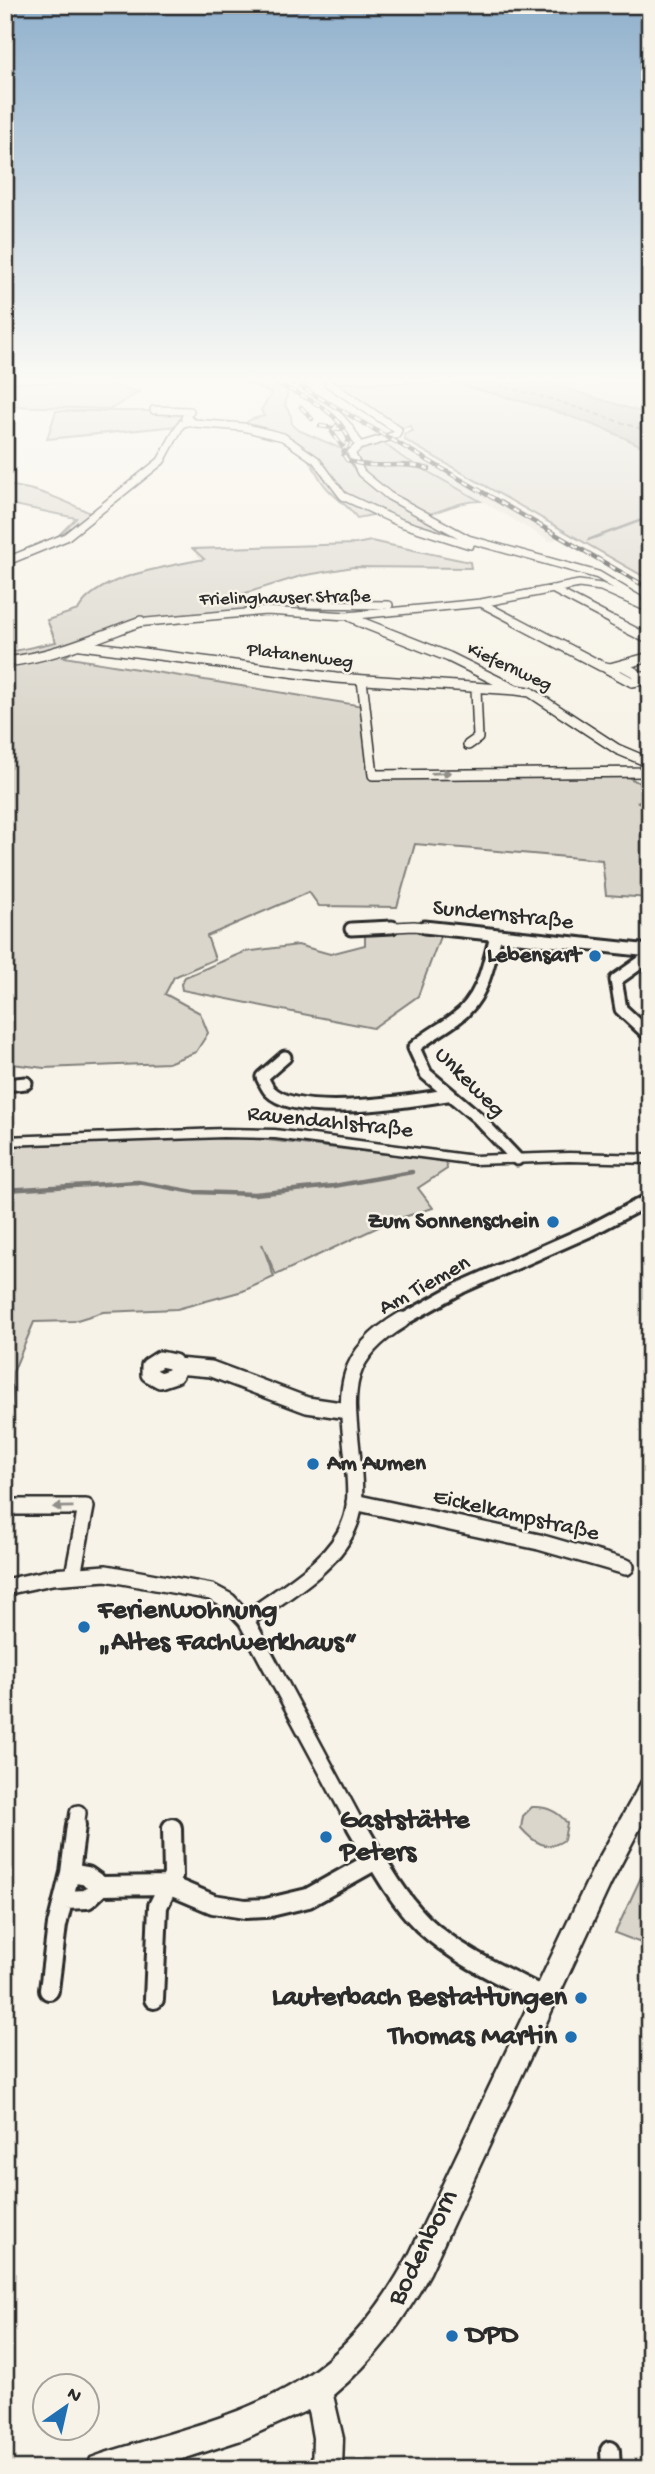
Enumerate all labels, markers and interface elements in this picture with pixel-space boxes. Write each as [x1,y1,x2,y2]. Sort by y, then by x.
street label: Frielinghauser Straße [198,586,371,612]
street label: Kiefernweg [463,638,555,698]
street label: Platanenweg [245,639,355,675]
one-way arrow [431,768,453,779]
street label: Sundernstraße [431,895,576,937]
place label: Lebensart [487,943,584,970]
marker: Lebensart [587,948,603,964]
street label: Unkeweg [428,1042,510,1124]
street label: Rauendahlstraße [246,1101,415,1145]
place label: Zum Sonnenschein [368,1209,540,1236]
marker: Zum Sonnenschein [545,1214,561,1230]
street label: Am Tiemen [375,1250,475,1322]
place label: Am Aumen [326,1451,427,1478]
marker: Am Aumen [305,1456,321,1472]
street label: Eickelkampstraße [430,1484,603,1548]
one-way arrow [52,1501,74,1513]
place label: Ferienwohnung „Altes Fachwerkhaus“ [97,1595,357,1660]
marker: Ferienwohnung „Altes Fachwerkhaus“ [76,1619,92,1635]
place label: Gaststätte Peters [338,1805,471,1870]
marker: Gaststätte Peters [318,1829,334,1845]
place label: Lauterbach Bestattungen [272,1982,568,2015]
marker: Lauterbach Bestattungen [573,1990,589,2006]
place label: Thomas Martin [387,2021,558,2054]
marker: Thomas Martin [563,2029,579,2045]
street label: Bodenborn [380,2184,468,2312]
place label: DPD [463,2320,519,2353]
marker: DPD [444,2328,460,2344]
north arrow [32,2372,102,2442]
text: N [62,2383,85,2409]

